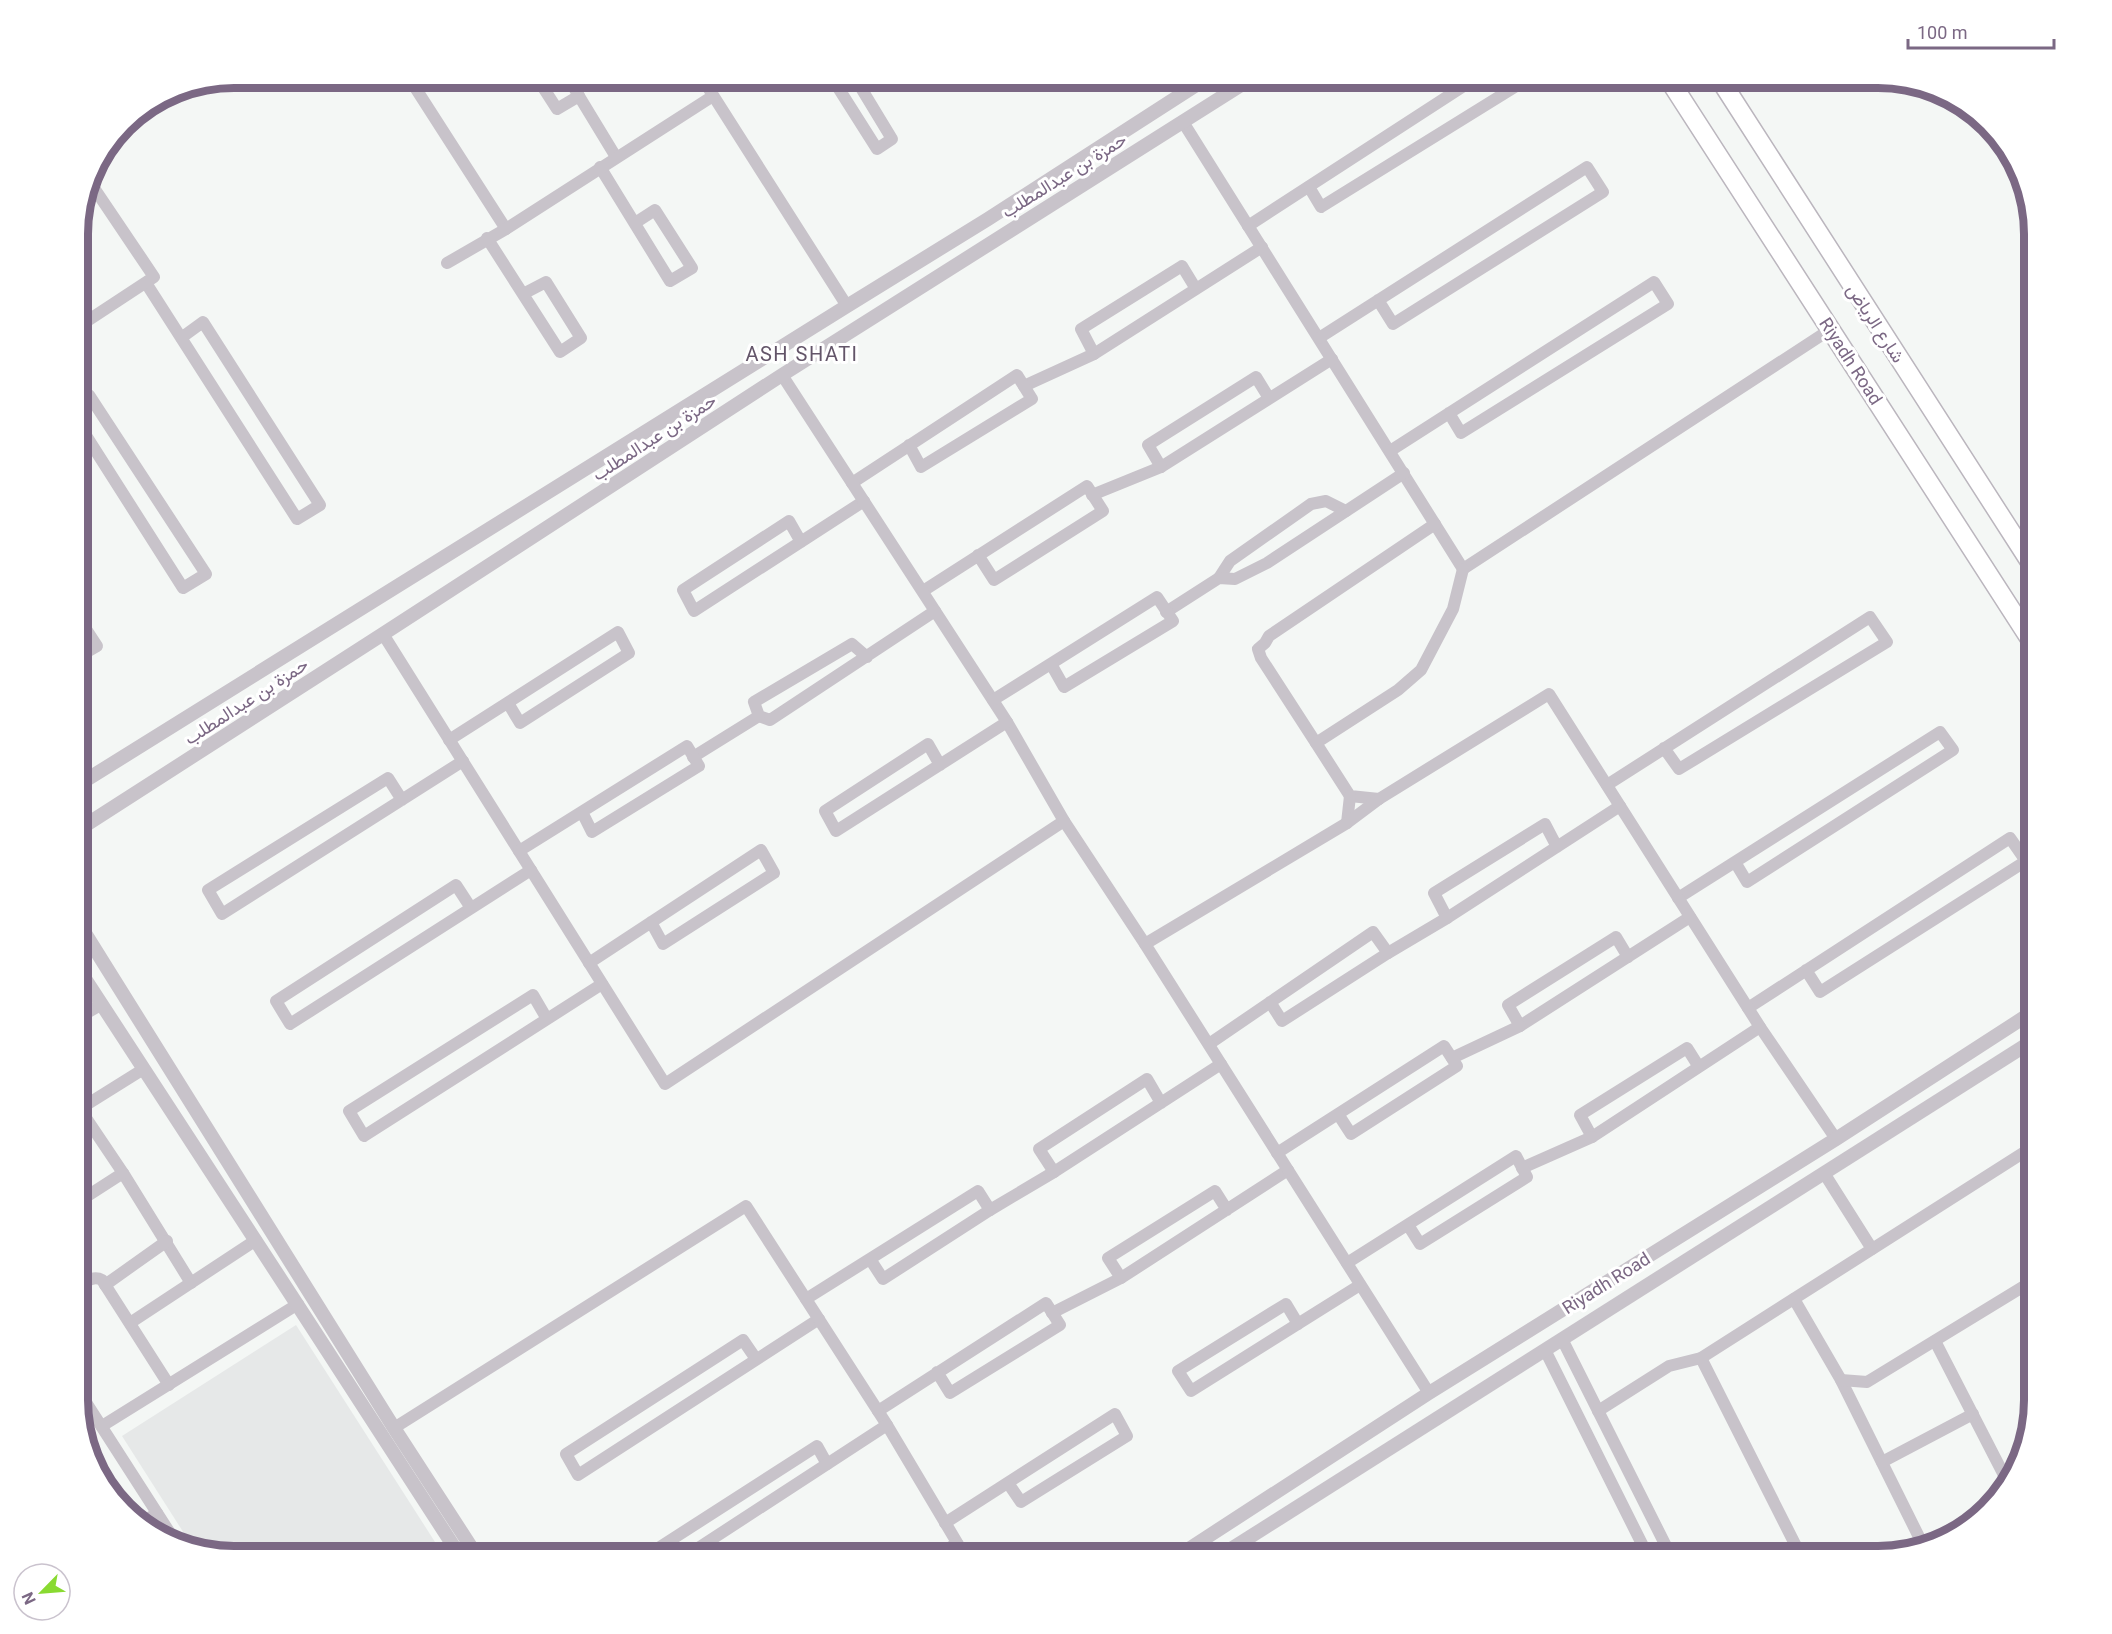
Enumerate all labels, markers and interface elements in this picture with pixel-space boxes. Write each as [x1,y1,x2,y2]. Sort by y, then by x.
scale bar [1908,12,2054,50]
text: 100 m [1917,22,1968,43]
street label: حمزة بن عبدالمطلب [998,128,1131,223]
street label: شارع الرياض [1841,280,1909,367]
street label: Riyadh Road [1815,314,1887,408]
district label: ASH SHATI [745,342,859,366]
street label: حمزة بن عبدالمطلب [588,389,720,486]
street label: حمزة بن عبدالمطلب [180,653,312,750]
street label: Riyadh Road [1558,1248,1654,1318]
north arrow [12,1562,72,1622]
text: N [18,1589,40,1607]

